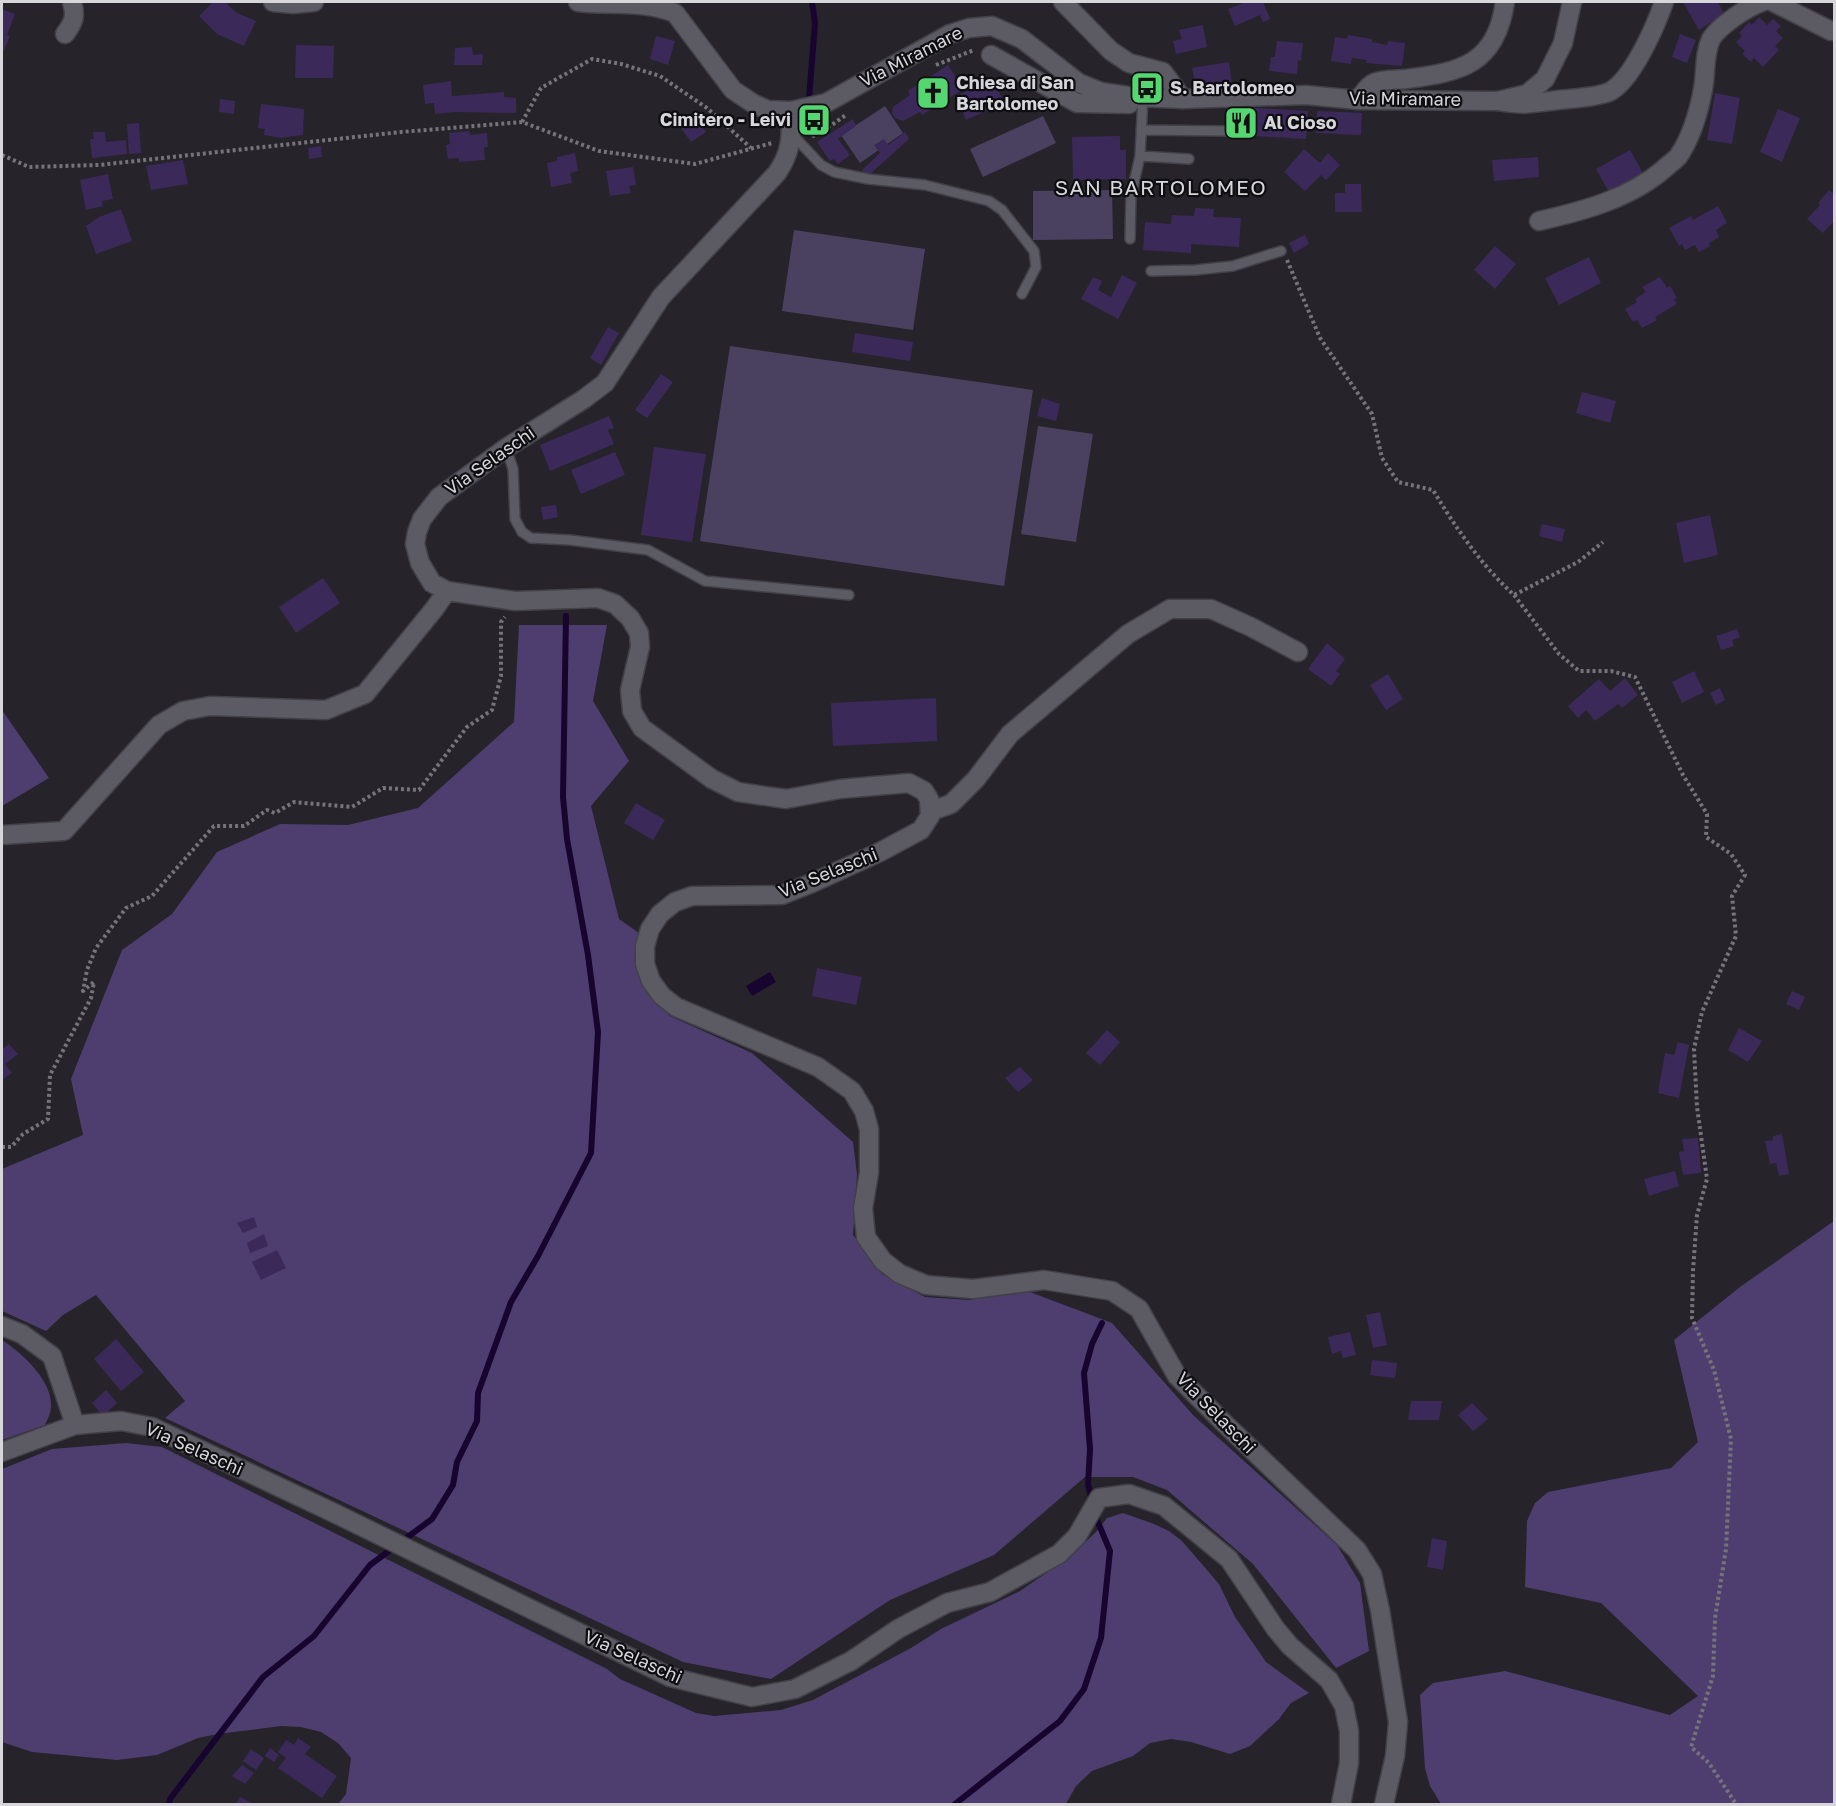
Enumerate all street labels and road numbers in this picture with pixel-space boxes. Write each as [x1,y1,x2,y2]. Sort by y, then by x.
street label: Via Miramare [856,21,966,91]
street label: Via Miramare [1349,86,1461,110]
street label: Via Selaschi [440,421,539,499]
street label: Via Selaschi [775,842,880,902]
street label: Via Selaschi [1172,1367,1261,1458]
street label: Via Selaschi [142,1417,247,1479]
street label: Via Selaschi [581,1625,686,1687]

